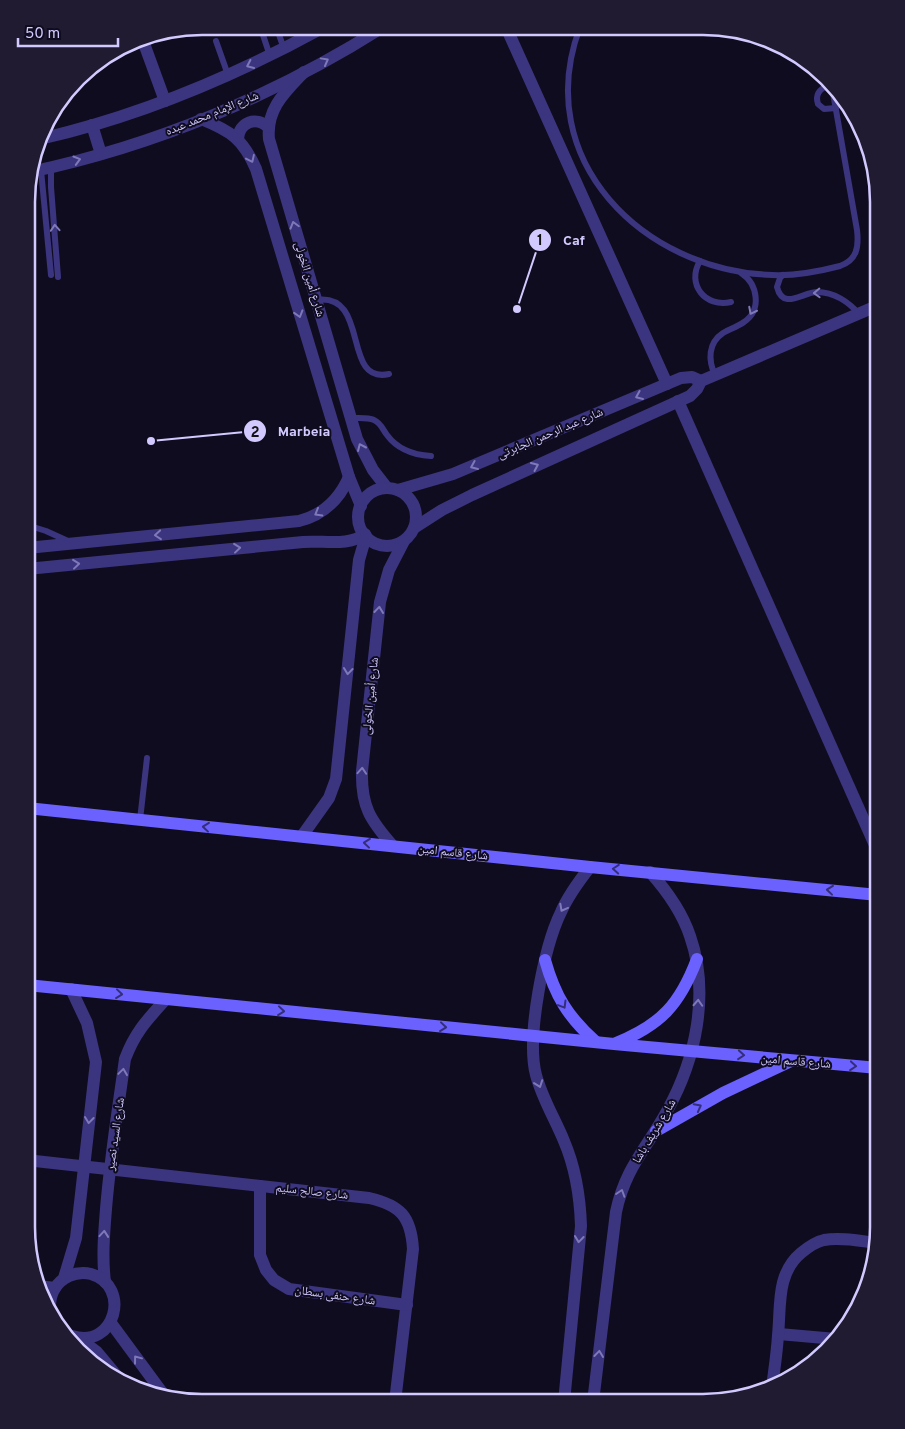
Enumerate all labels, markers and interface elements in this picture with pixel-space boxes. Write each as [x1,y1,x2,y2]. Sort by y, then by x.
scale bar [18,15,118,47]
text: 50 m [25,25,60,44]
one-way arrow [320,57,329,67]
one-way arrow [246,59,255,69]
street label: شارع الإمام محمد عبده [163,88,261,140]
one-way arrow [244,154,255,163]
one-way arrow [73,156,81,166]
one-way arrow [289,221,299,229]
one-way arrow [49,224,60,232]
callout: Caf [528,225,595,254]
text: 1 [537,232,543,251]
text: Caf [563,233,585,250]
street label: شارع أمين الخولى [290,240,328,319]
one-way arrow [813,288,821,298]
one-way arrow [748,306,758,315]
one-way arrow [294,309,304,317]
one-way arrow [636,390,644,400]
street label: شارع عبد الرحمن الجابرتى [495,404,606,463]
callout: Marbeia [243,417,340,446]
text: 2 [250,424,260,443]
text: Marbeia [278,424,330,441]
one-way arrow [356,443,367,452]
one-way arrow [470,460,479,470]
one-way arrow [530,462,539,473]
one-way arrow [314,507,323,517]
one-way arrow [154,529,162,540]
one-way arrow [234,543,242,554]
one-way arrow [72,559,80,570]
one-way arrow [373,606,384,614]
street label: شارع أمين الخولى [359,656,383,736]
one-way arrow [343,667,354,675]
one-way arrow [357,767,368,775]
one-way arrow [201,821,209,832]
one-way arrow [363,838,371,849]
street label: شارع قاسم امين [417,841,489,865]
one-way arrow [612,864,620,875]
one-way arrow [826,885,834,896]
one-way arrow [559,903,569,912]
one-way arrow [116,988,124,999]
one-way arrow [693,998,704,1006]
one-way arrow [557,999,567,1008]
one-way arrow [277,1005,285,1016]
one-way arrow [439,1021,447,1032]
one-way arrow [737,1050,745,1061]
street label: شارع قاسم امين [760,1051,832,1073]
one-way arrow [849,1060,857,1071]
one-way arrow [118,1068,128,1077]
one-way arrow [533,1080,543,1088]
street label: شارع السيد نصير [103,1096,129,1173]
street label: شارع شريف باشا [629,1096,680,1167]
one-way arrow [693,1103,702,1113]
one-way arrow [84,1116,95,1124]
street label: شارع صالح سليم [275,1180,349,1204]
one-way arrow [615,1190,625,1198]
one-way arrow [98,1229,109,1237]
one-way arrow [574,1235,585,1243]
street label: شارع حنفى بسطان [293,1282,376,1310]
one-way arrow [593,1350,604,1358]
one-way arrow [134,1355,143,1365]

